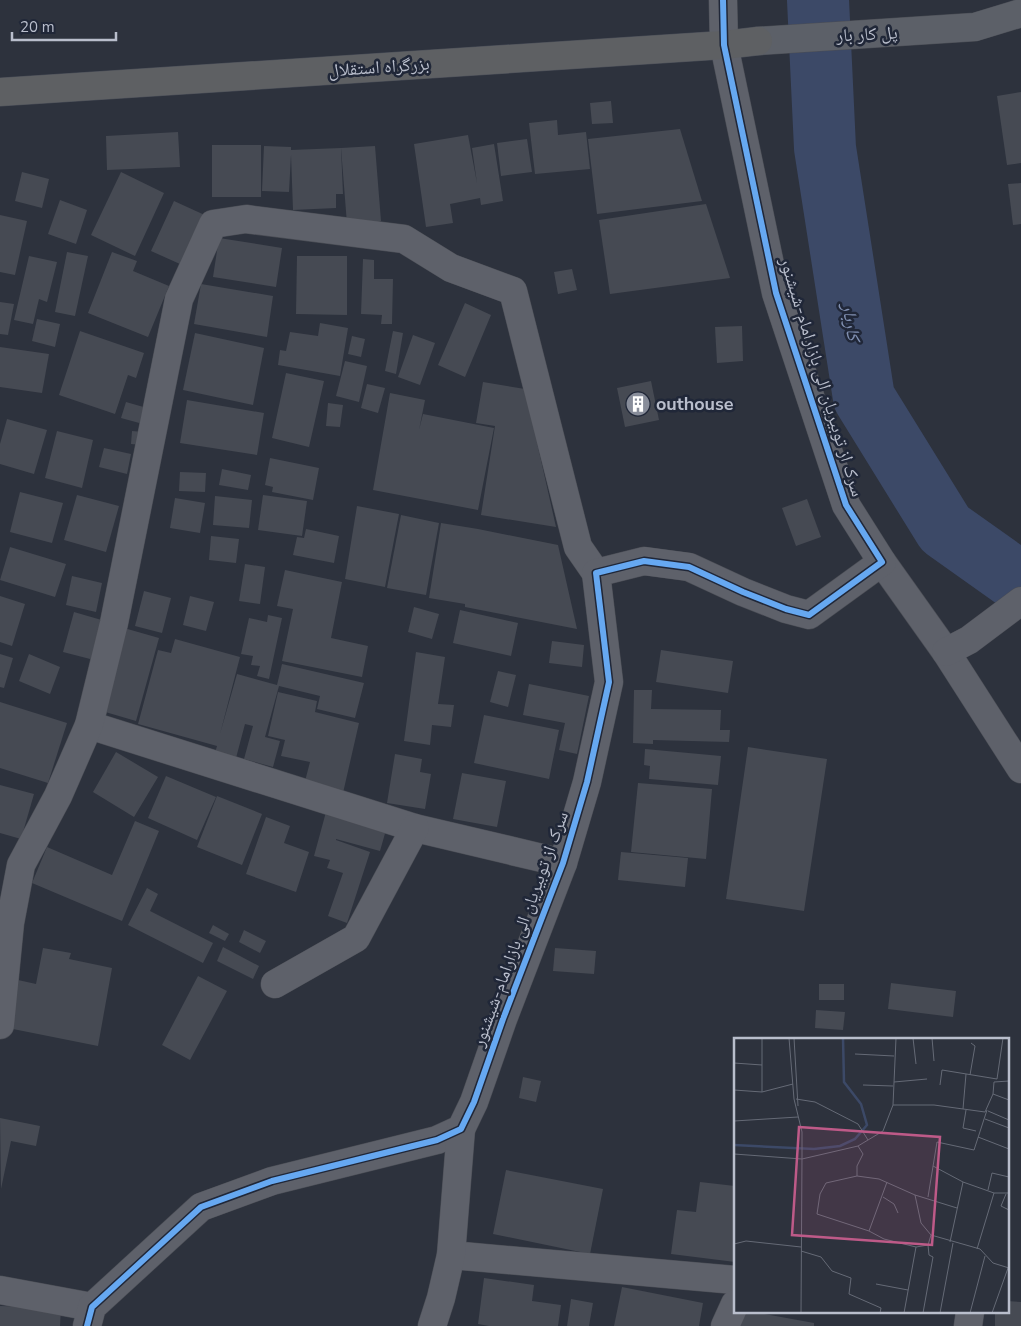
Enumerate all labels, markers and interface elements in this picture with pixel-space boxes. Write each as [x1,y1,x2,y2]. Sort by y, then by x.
scale bar [12,10,116,42]
text: 20 m [20,17,55,37]
street label: پل کار بار [835,20,898,48]
street label: بزرگراه استقلال [328,51,430,83]
street label: سرک از توبیریان الی بازارامام-شیشنور [774,253,870,500]
water label: کاربار [835,300,867,346]
building icon: outhouse [625,391,651,417]
place label: outhouse [656,392,734,416]
street label: سرک از توبیریان الی بازارامام-شیشنور [466,808,574,1051]
inset map [734,1038,1008,1314]

